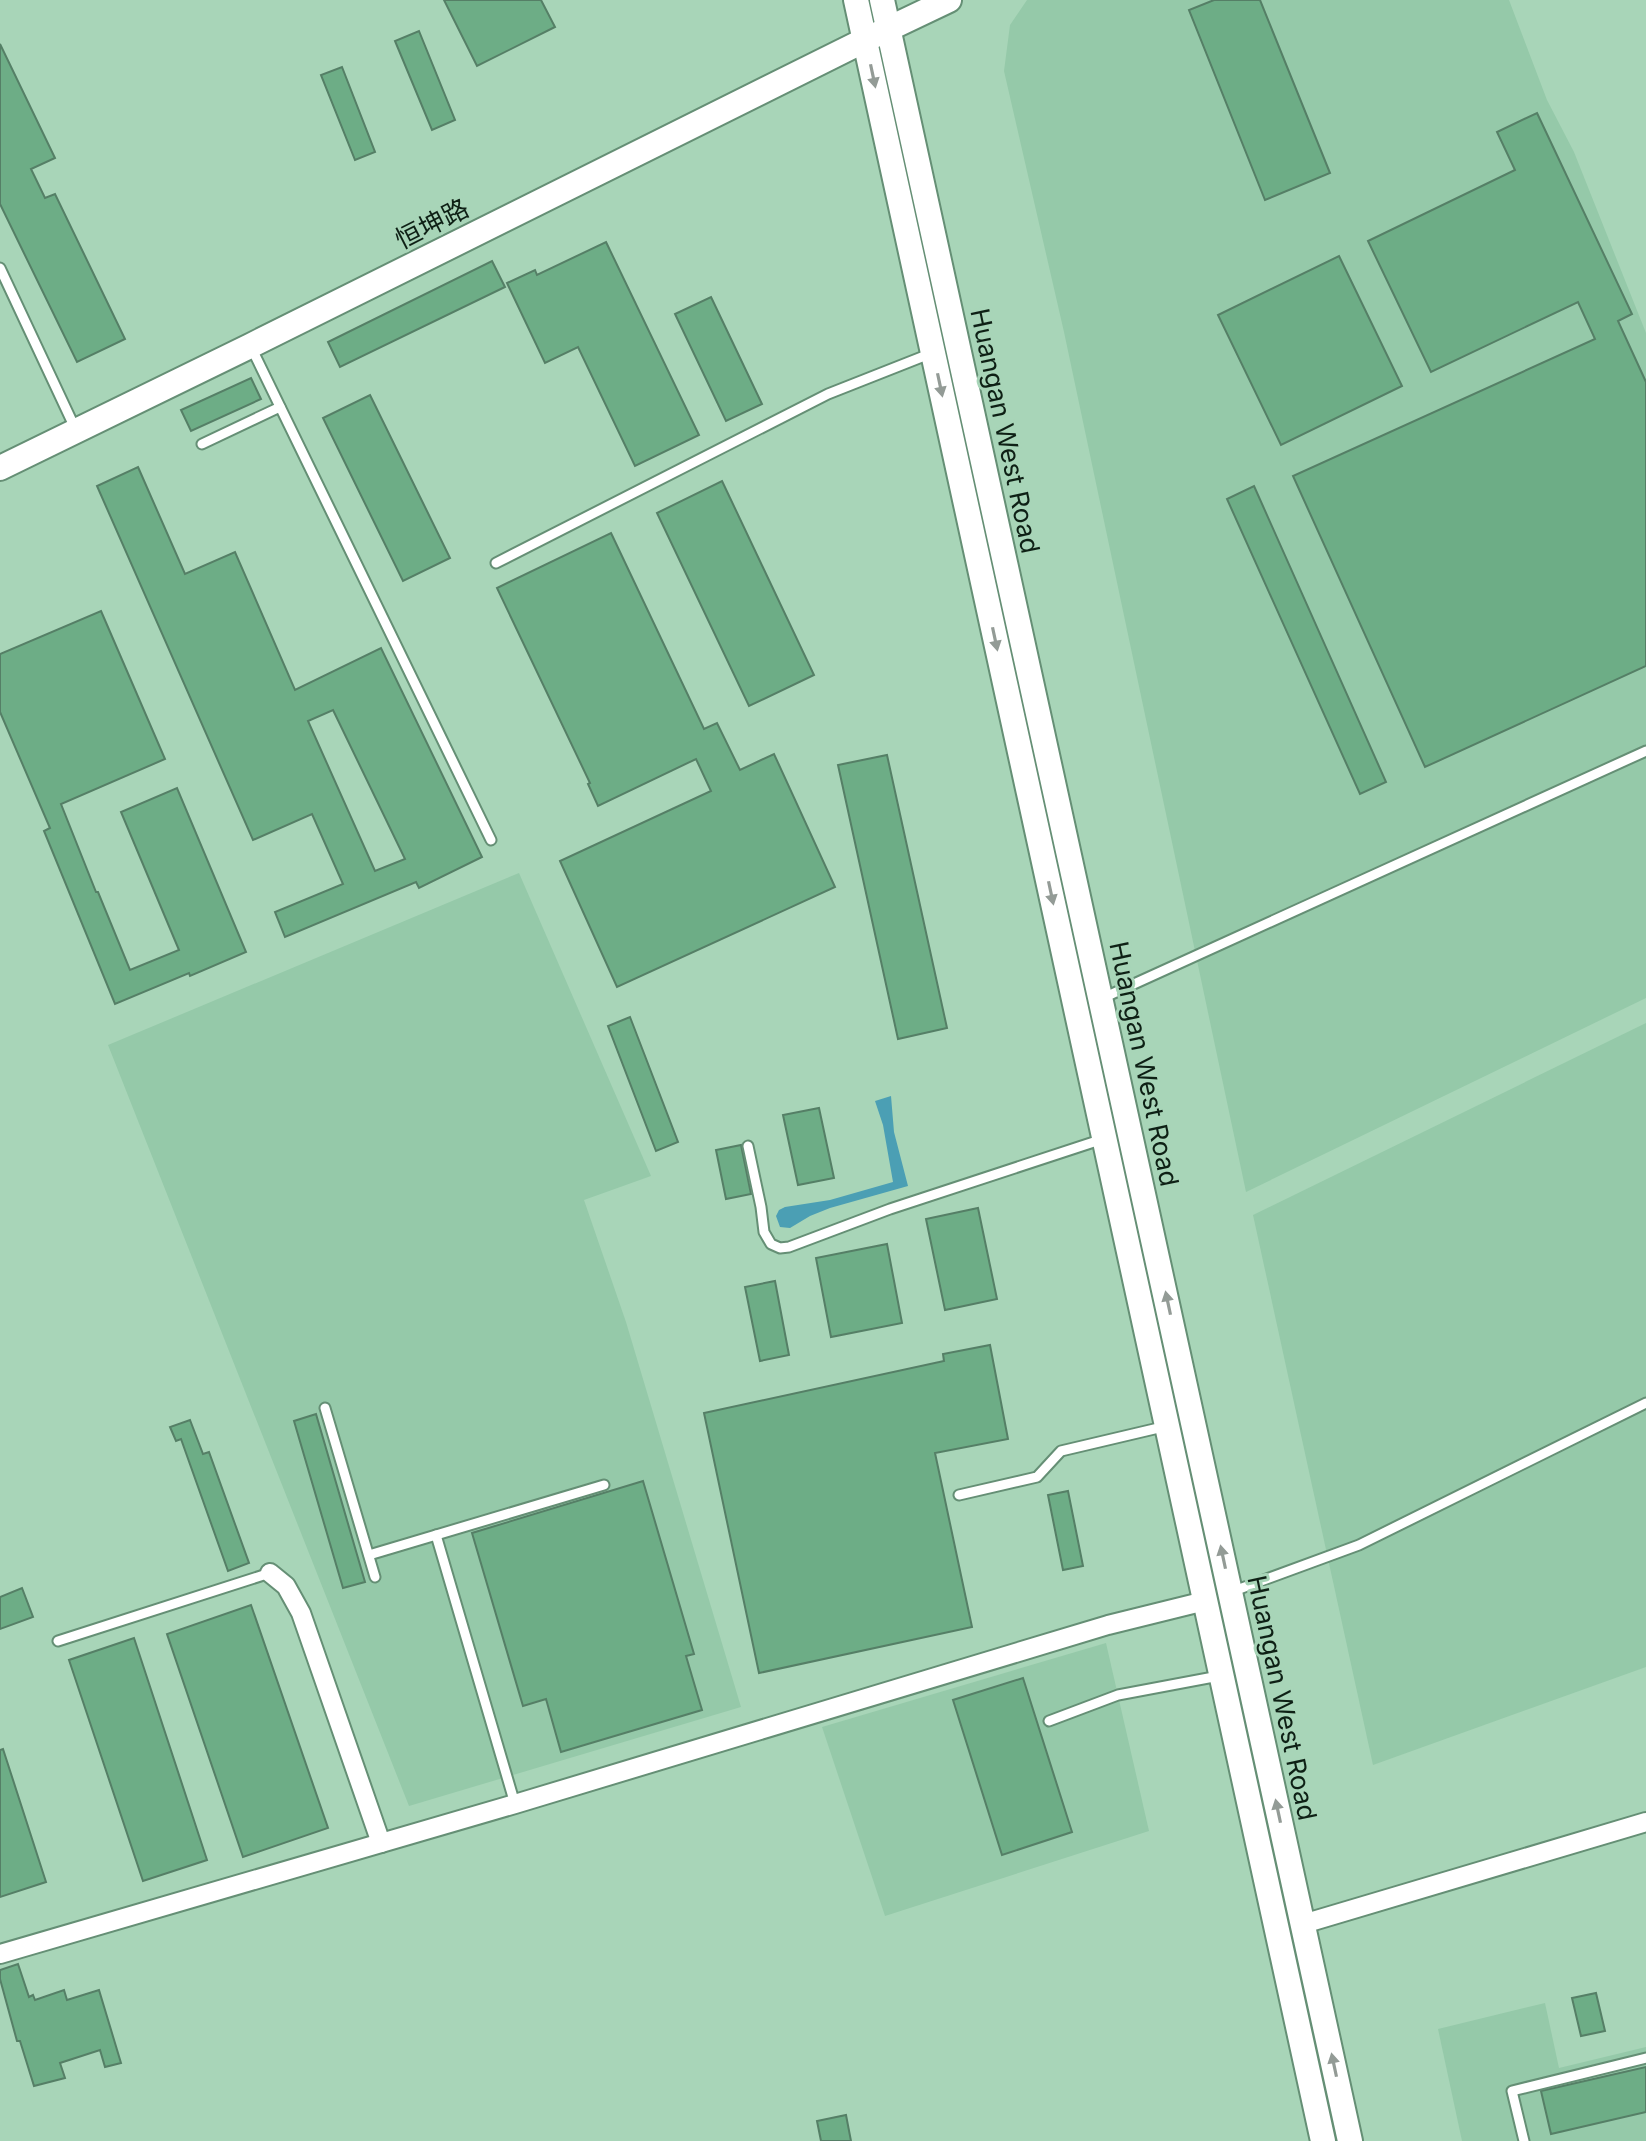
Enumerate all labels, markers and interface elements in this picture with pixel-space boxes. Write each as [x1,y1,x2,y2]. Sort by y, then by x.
one-way arrow [867,64,880,89]
street label: 恒坤路 [390,192,474,255]
street label: Huangan West Road [964,306,1047,556]
one-way arrow [934,373,947,398]
one-way arrow [990,627,1002,652]
one-way arrow [1045,881,1058,906]
street label: Huangan West Road [1103,939,1186,1189]
one-way arrow [1161,1290,1174,1315]
one-way arrow [1216,1544,1229,1569]
street label: Huangan West Road [1241,1573,1324,1823]
one-way arrow [1271,1798,1284,1823]
one-way arrow [1327,2052,1340,2077]

